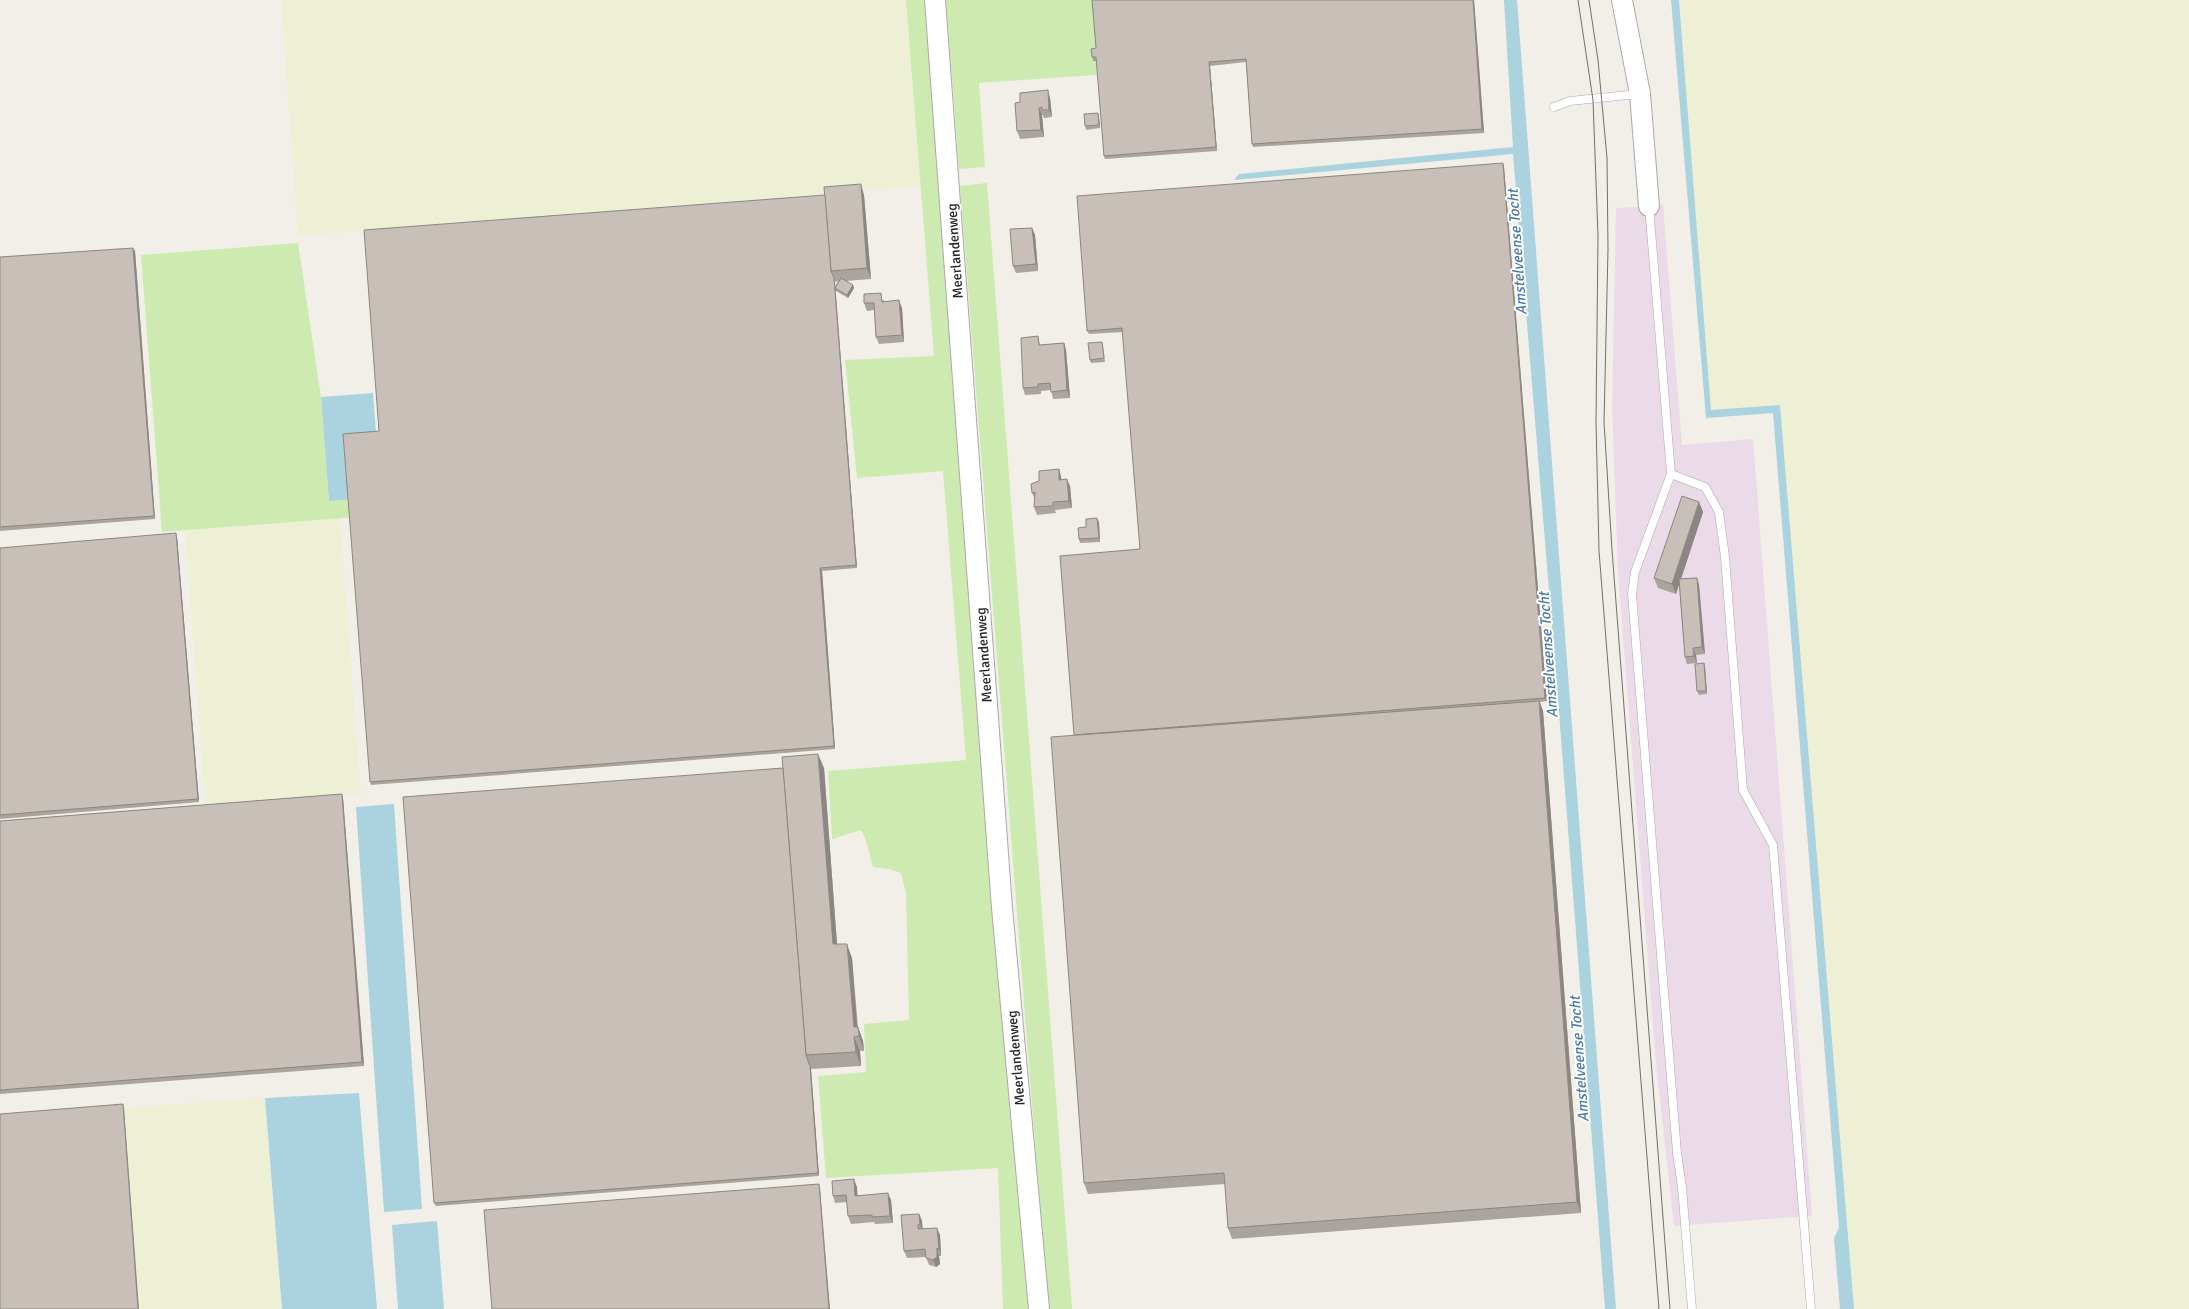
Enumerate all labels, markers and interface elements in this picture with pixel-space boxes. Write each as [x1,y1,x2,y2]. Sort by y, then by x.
water label: Amstelveense Tocht [1503,187,1530,316]
street label: Meerlandenweg [943,203,967,299]
water label: Amstelveense Tocht [1534,590,1561,719]
street label: Meerlandenweg [972,607,996,703]
water label: Amstelveense Tocht [1565,994,1592,1123]
street label: Meerlandenweg [1003,1010,1029,1106]

